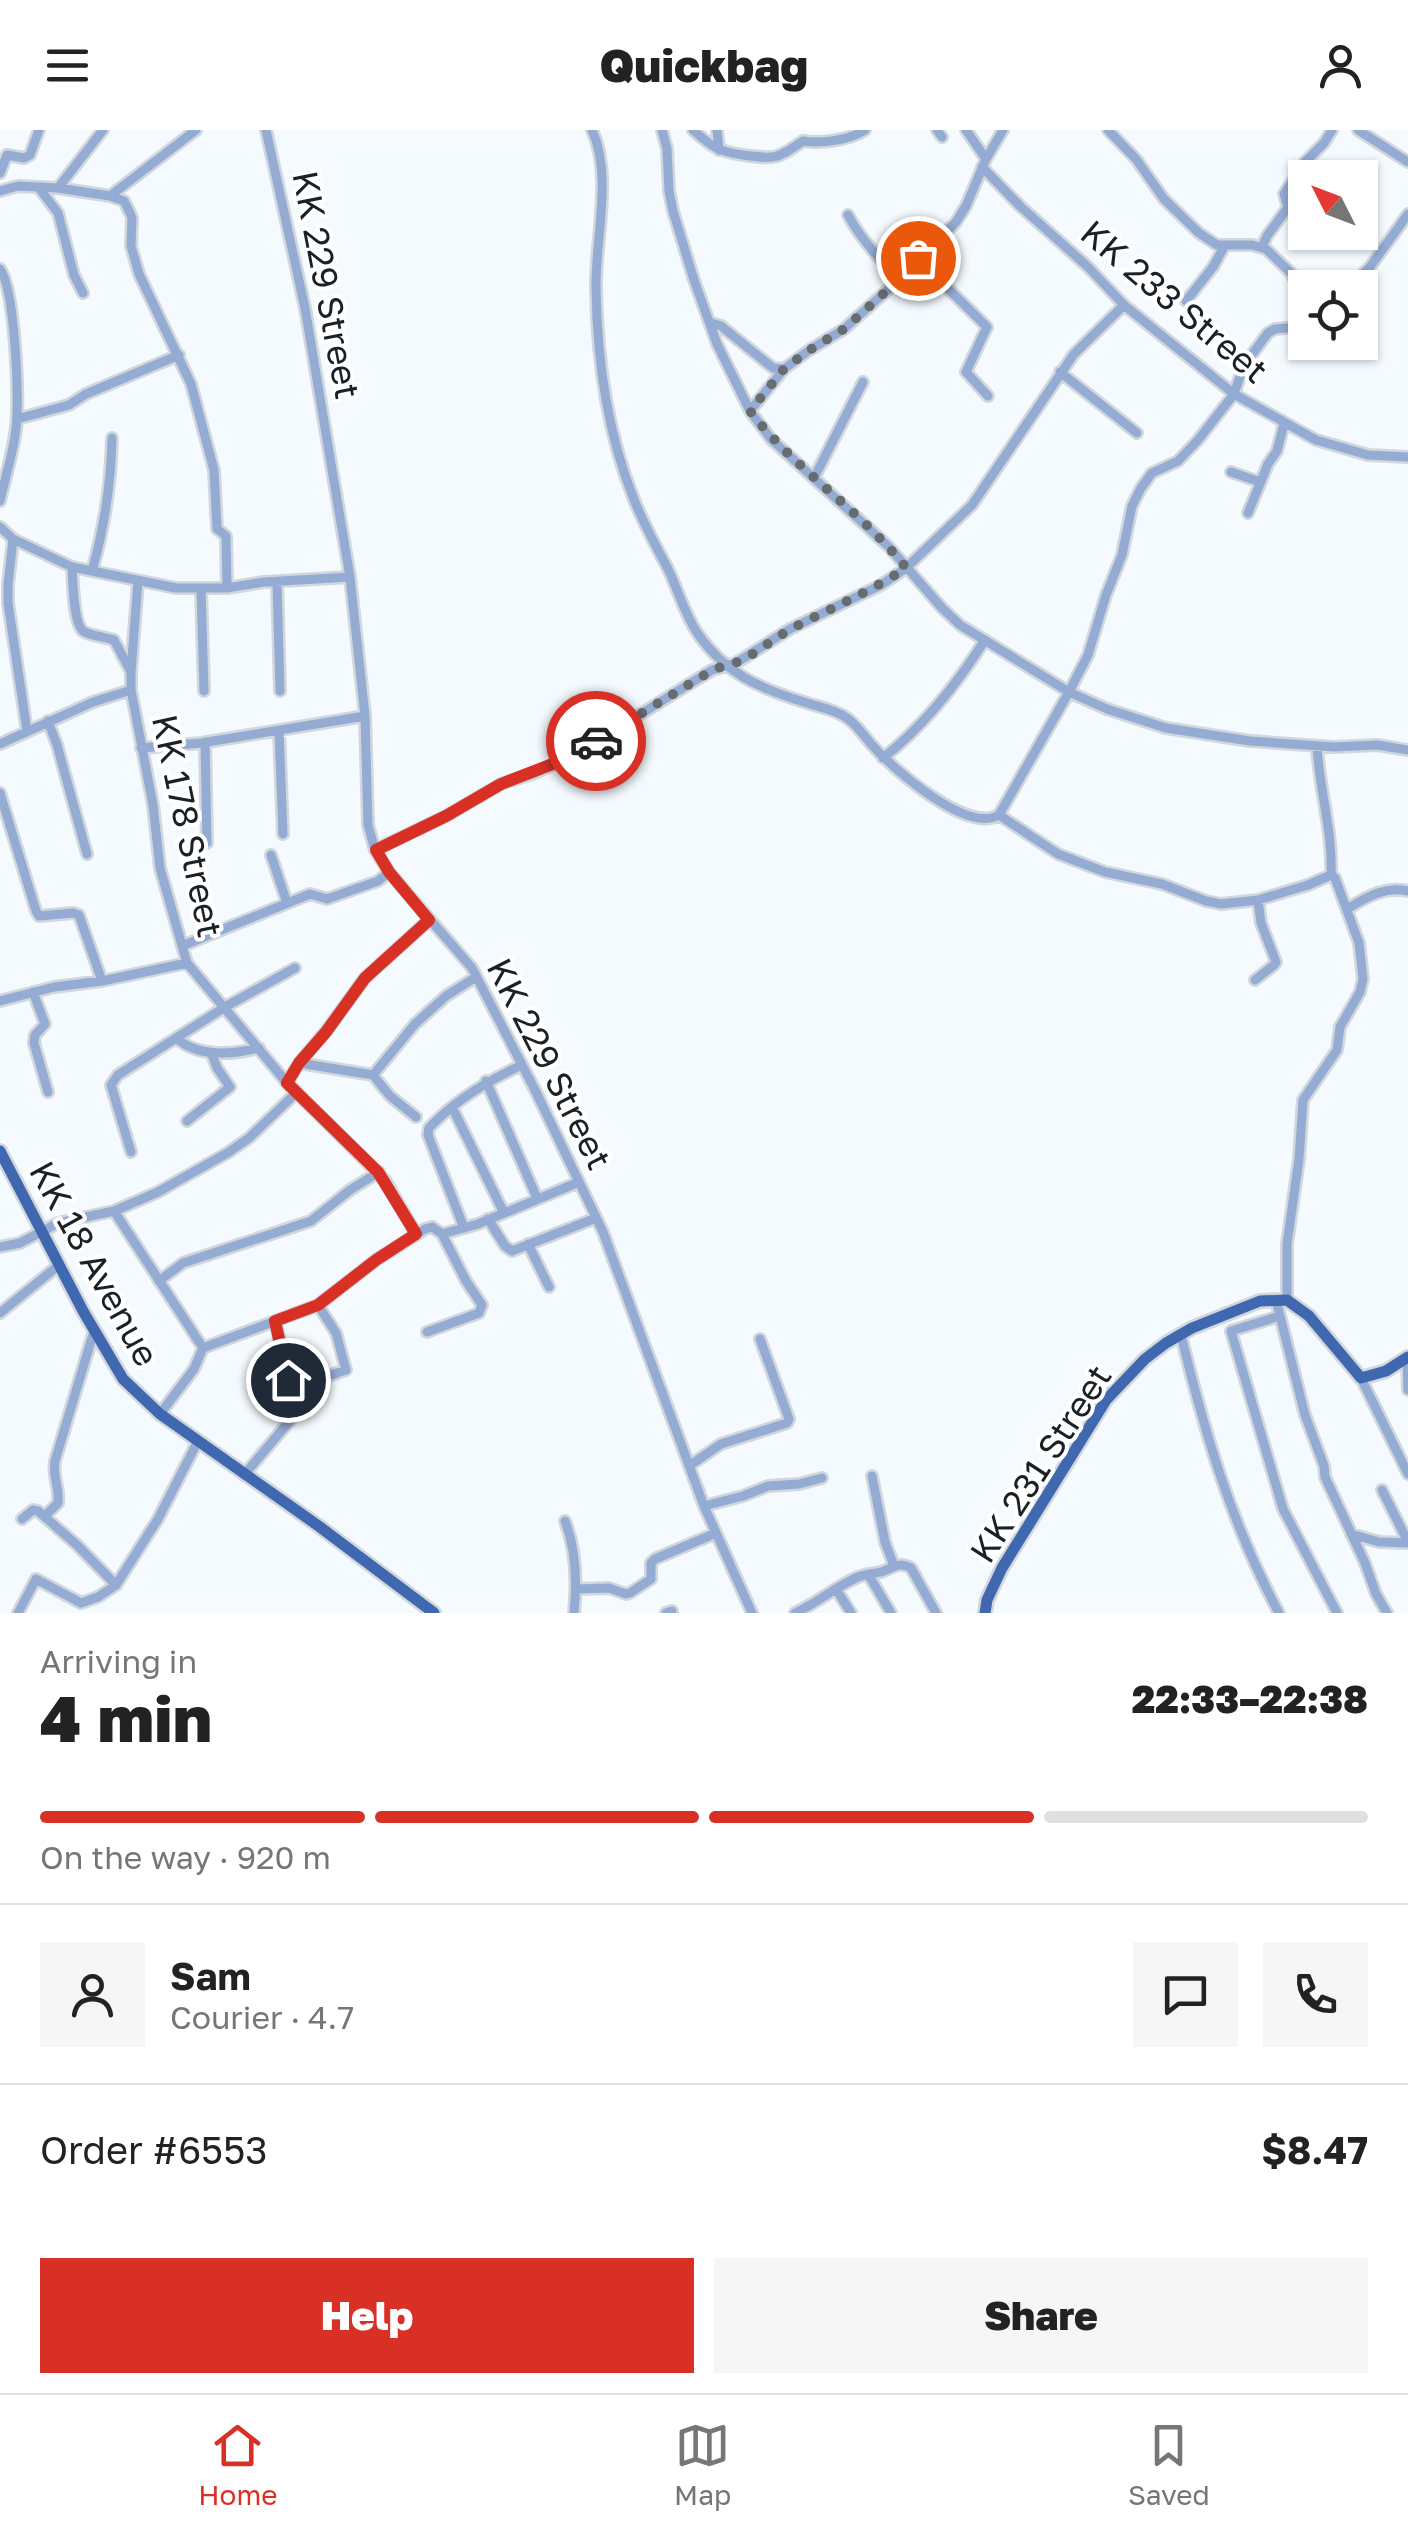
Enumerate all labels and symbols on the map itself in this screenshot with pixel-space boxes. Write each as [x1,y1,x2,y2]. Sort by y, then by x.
north arrow [1288,160,1378,250]
street label: KK 229 Street [284,167,370,402]
street label: KK 233 Street [1073,211,1276,391]
pin [876,216,961,301]
courier [546,691,646,791]
street label: KK 178 Street [144,711,232,941]
street label: KK 229 Street [479,951,621,1176]
street label: KK 18 Avenue [21,1154,168,1373]
pin [246,1338,331,1423]
street label: KK 231 Street [961,1357,1120,1570]

